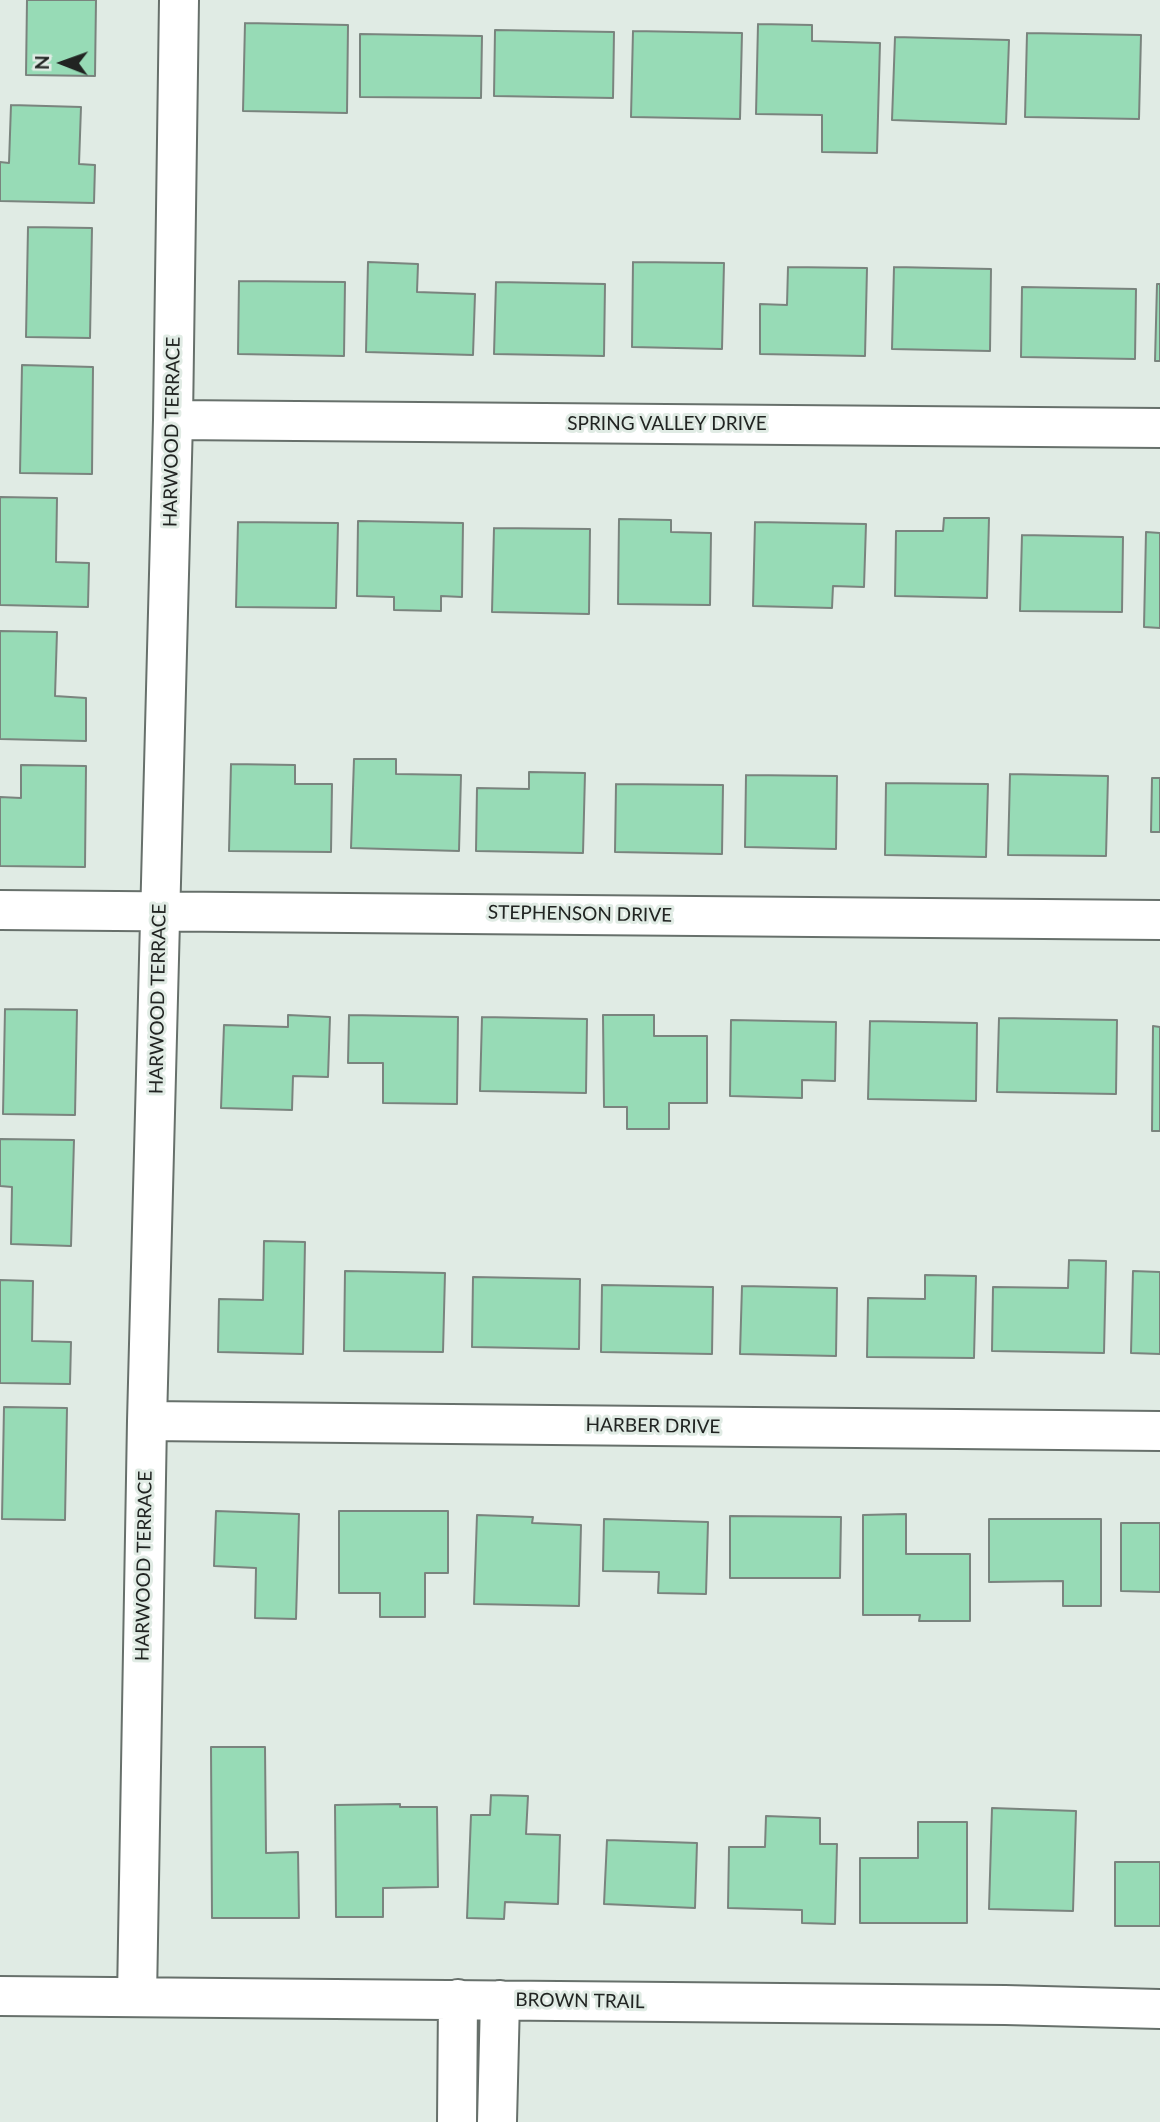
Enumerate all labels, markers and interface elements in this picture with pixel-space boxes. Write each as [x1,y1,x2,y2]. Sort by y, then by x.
north arrow [28,28,98,98]
text: N [30,55,53,70]
street label: HARWOOD TERRACE [159,337,185,527]
street label: SPRING VALLEY DRIVE [567,413,767,435]
street label: STEPHENSON DRIVE [488,901,672,927]
street label: HARWOOD TERRACE [145,904,171,1094]
street label: HARBER DRIVE [585,1413,721,1439]
street label: HARWOOD TERRACE [131,1471,157,1661]
street label: BROWN TRAIL [515,1988,645,2014]

